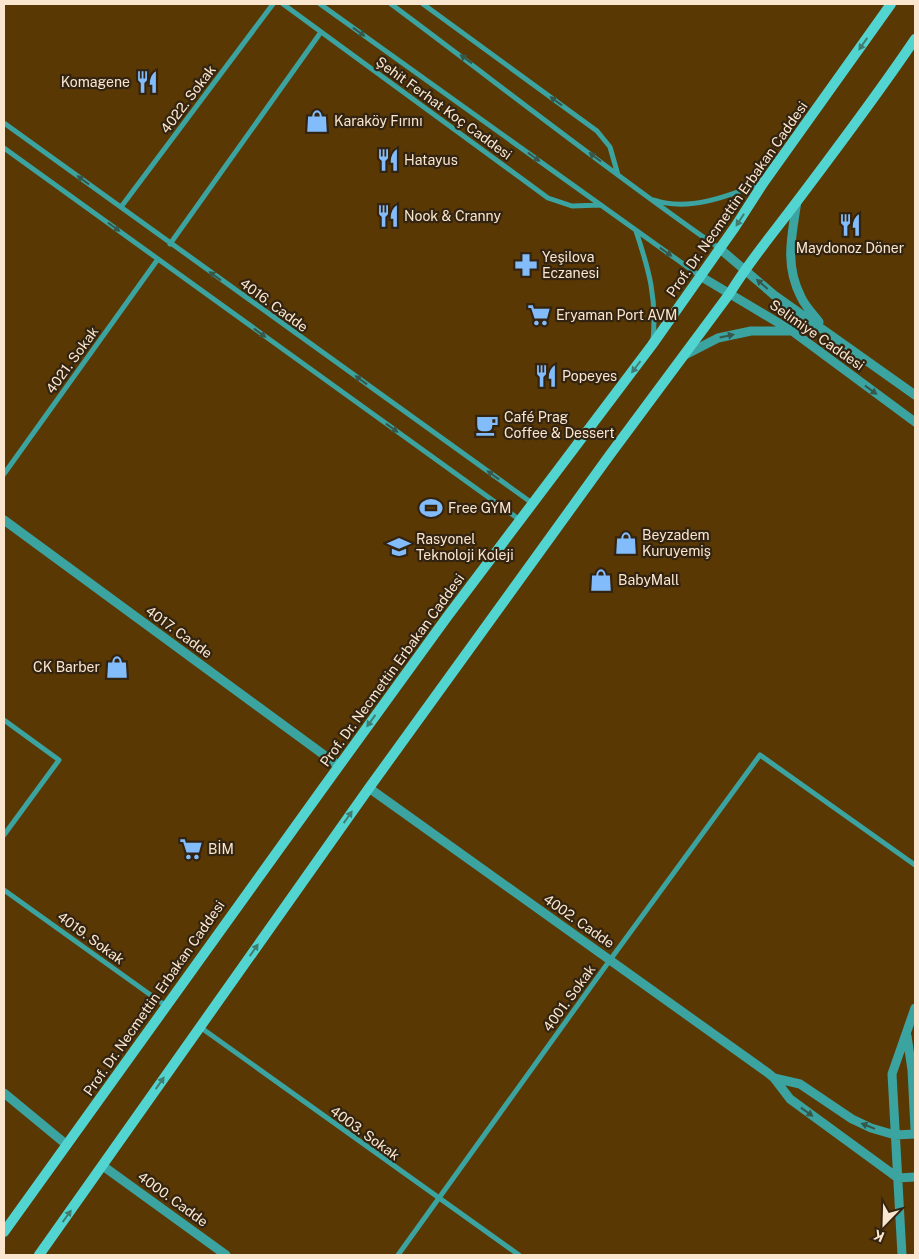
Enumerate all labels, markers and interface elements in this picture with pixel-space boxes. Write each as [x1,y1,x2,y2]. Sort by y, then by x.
one-way arrow [352,27,366,37]
one-way arrow [858,37,868,50]
street label: Şehit Ferhat Koç Caddesi [373,53,515,163]
one-way arrow [459,54,473,64]
street label: 4022. Sokak [157,62,219,136]
restaurant icon: Komagene [134,69,160,95]
place label: Komagene [61,74,130,90]
one-way arrow [549,96,562,106]
street label: Prof. Dr. Necmettin Erbakan Caddesi [663,98,811,300]
shop icon: Karaköy Fırını [304,108,330,134]
place label: Karaköy Fırını [334,113,423,129]
restaurant icon: Hatayus [375,147,401,173]
place label: Hatayus [404,152,458,168]
one-way arrow [527,152,540,163]
one-way arrow [589,152,602,163]
one-way arrow [76,175,90,185]
restaurant icon: Nook & Cranny [375,203,401,229]
place label: Nook & Cranny [404,208,501,224]
restaurant icon: Maydonoz Döner [837,212,863,238]
one-way arrow [735,213,745,227]
one-way arrow [107,222,121,232]
place label: Maydonoz Döner [796,240,904,256]
one-way arrow [659,247,673,257]
place label: Yeşilova Eczanesi [542,249,599,281]
pharmacy icon: Yeşilova Eczanesi [513,252,539,278]
one-way arrow [208,271,222,281]
street label: 4016. Cadde [237,275,311,335]
one-way arrow [756,279,769,290]
street label: Selimiye Caddesi [767,296,867,374]
supermarket icon: Eryaman Port AVM [526,302,552,328]
place label: Eryaman Port AVM [556,307,678,323]
street label: 4021. Sokak [42,323,102,396]
one-way arrow [253,327,266,338]
one-way arrow [719,332,734,340]
one-way arrow [630,360,641,373]
restaurant icon: Popeyes [533,363,559,389]
place label: Popeyes [562,368,617,384]
one-way arrow [355,375,368,386]
one-way arrow [864,385,878,395]
place label: Café Prag Coffee & Dessert [504,409,615,441]
cafe icon: Café Prag Coffee & Dessert [474,412,500,438]
one-way arrow [385,423,399,433]
one-way arrow [486,470,500,480]
sports icon: Free GYM [418,495,444,521]
place label: Free GYM [448,500,511,516]
place label: Beyzadem Kuruyemiş [642,527,711,559]
shop icon: Beyzadem Kuruyemiş [613,530,639,556]
place label: Rasyonel Teknoloji Koleji [416,531,514,563]
school or university icon: Rasyonel Teknoloji Koleji [386,534,412,560]
shop icon: BabyMall [588,567,614,593]
street label: Prof. Dr. Necmettin Erbakan Caddesi [317,570,467,770]
place label: BabyMall [618,572,679,588]
street label: 4017. Cadde [143,603,215,661]
shop icon: CK Barber [104,654,130,680]
place label: CK Barber [33,659,100,675]
one-way arrow [366,714,376,728]
one-way arrow [343,810,353,824]
supermarket icon: BİM [178,836,204,862]
place label: BİM [208,839,234,857]
street label: 4002. Cadde [541,891,617,951]
street label: Prof. Dr. Necmettin Erbakan Caddesi [80,897,228,1099]
street label: 4019. Sokak [54,908,128,968]
one-way arrow [249,943,259,957]
street label: 4001. Sokak [539,961,599,1034]
one-way arrow [155,1076,165,1089]
street label: 4003. Sokak [327,1103,403,1164]
one-way arrow [800,1107,814,1117]
one-way arrow [861,1122,875,1130]
street label: 4000. Cadde [135,1168,211,1230]
north arrow [859,1199,909,1249]
one-way arrow [62,1209,72,1222]
text: K [871,1227,887,1245]

